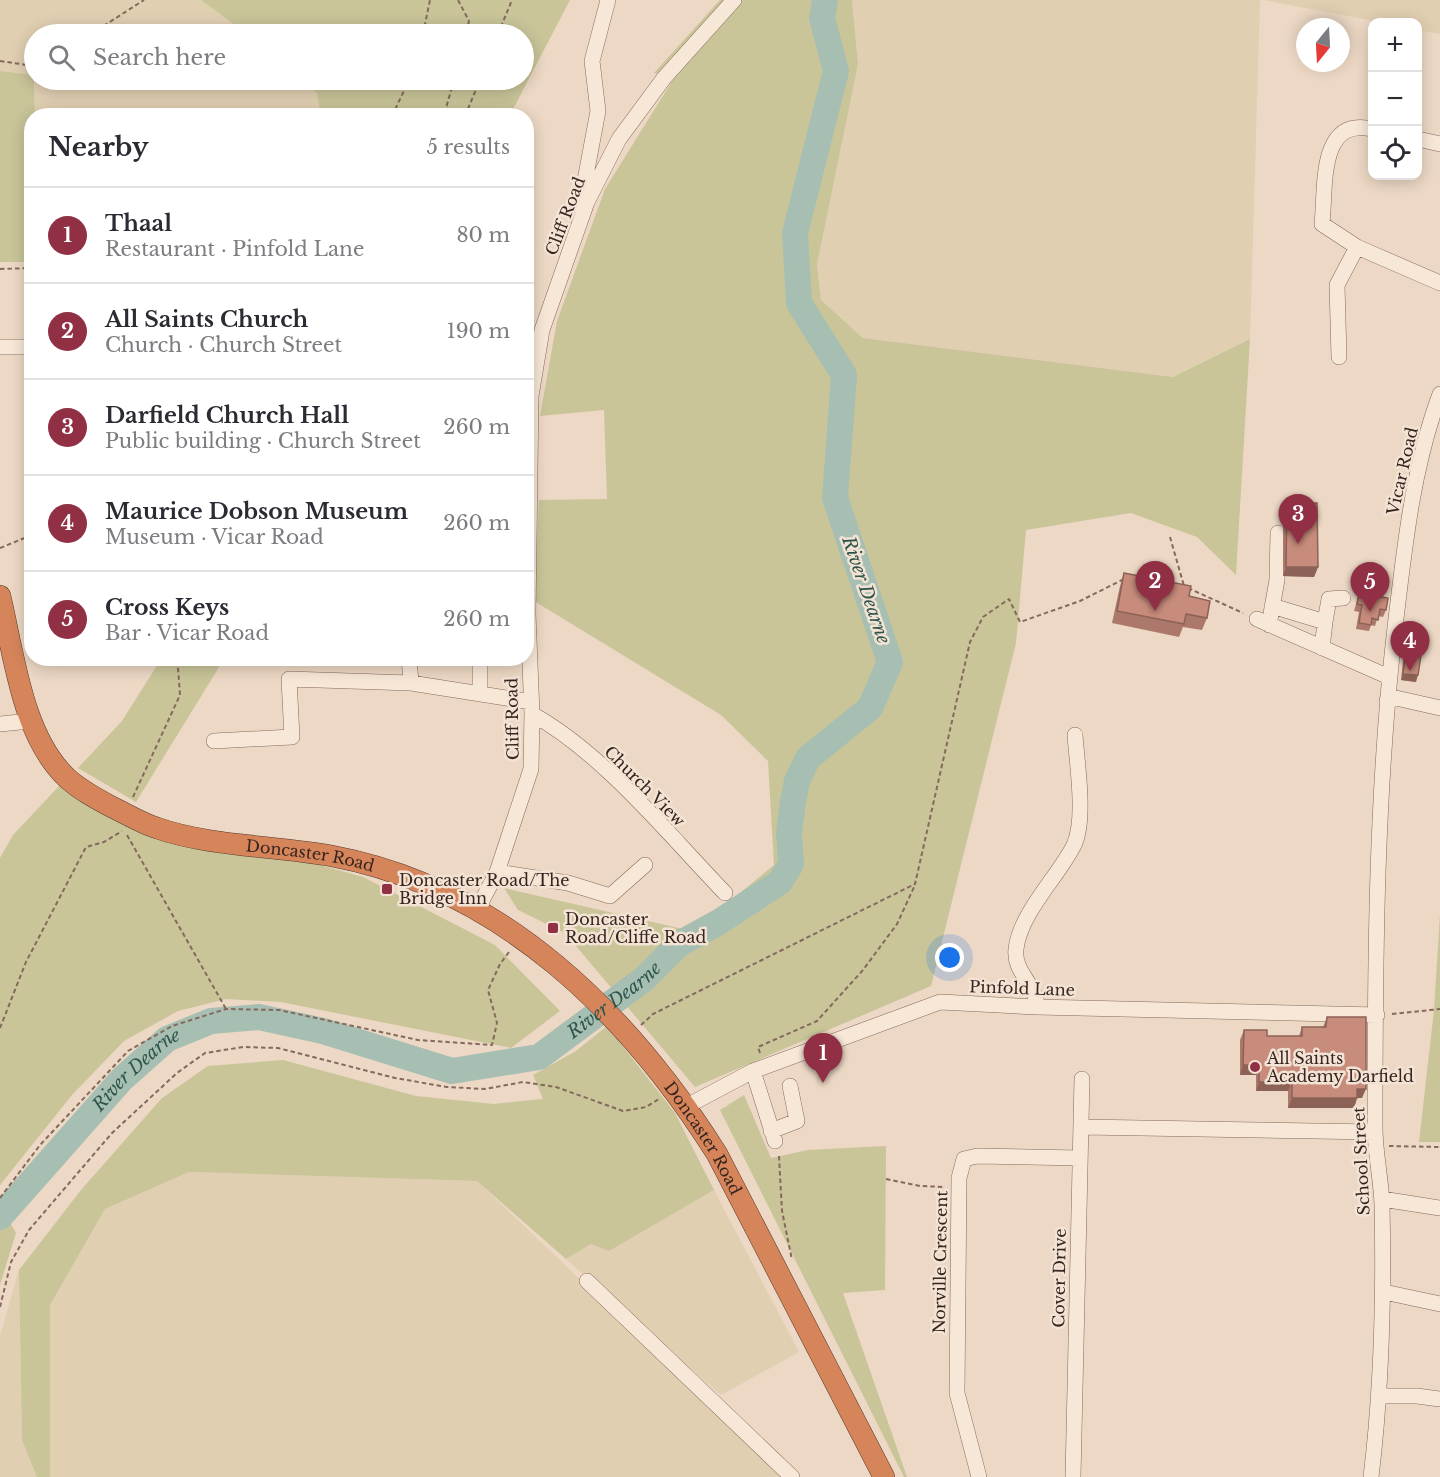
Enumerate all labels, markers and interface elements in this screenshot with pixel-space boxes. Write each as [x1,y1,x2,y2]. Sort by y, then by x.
north arrow [1296,18,1350,72]
map controls [1368,18,1422,180]
button: + [1368,18,1422,72]
search box [24,24,534,90]
icon: search [45,41,78,74]
text: Search here [93,44,226,71]
button: − [1368,72,1422,126]
button: locate [1368,126,1422,180]
text: Nearby [48,131,149,163]
text: 5 results [427,135,510,159]
street label: Cliff Road [541,174,589,258]
text: Thaal [105,210,172,237]
text: 1 [63,223,72,247]
text: 80 m [456,223,510,247]
text: Restaurant · Pinfold Lane [105,237,364,261]
text: All Saints Church [105,306,308,333]
text: 2 [61,319,74,343]
text: 190 m [447,319,510,343]
text: Church · Church Street [105,333,342,357]
text: Darfield Church Hall [105,402,349,429]
text: 3 [61,415,74,439]
text: 260 m [443,415,510,439]
street label: Vicar Road [1382,425,1422,518]
text: Public building · Church Street [105,429,421,453]
pin: 3 [1278,494,1318,544]
text: Maurice Dobson Museum [105,498,408,525]
text: 4 [61,511,74,535]
text: 260 m [443,511,510,535]
text: Museum · Vicar Road [105,525,324,549]
water label: River Dearne [837,532,895,647]
pin: 2 [1136,562,1174,611]
pin: 5 [1350,562,1390,612]
text: Cross Keys [105,594,229,621]
text: 5 [62,607,73,631]
text: 260 m [443,607,510,631]
text: Bar · Vicar Road [105,621,269,645]
pin: 4 [1390,622,1430,671]
street label: Cliff Road [501,677,523,760]
street label: Church View [600,741,690,831]
street label: Doncaster Road [245,835,377,876]
place label: Doncaster Road/The Bridge Inn [399,870,569,908]
marker: Doncaster Road/The Bridge Inn [380,882,394,896]
place label: Doncaster Road/Cliffe Road [565,909,706,947]
marker: Doncaster Road/Cliffe Road [546,921,560,935]
your location [935,943,964,972]
water label: River Dearne [562,957,666,1044]
street label: Pinfold Lane [969,976,1075,1000]
water label: River Dearne [87,1024,183,1117]
pin: 1 [804,1034,842,1083]
place label: All Saints Academy Darfield [1266,1048,1414,1086]
marker: All Saints Academy Darfield [1248,1060,1262,1074]
street label: Doncaster Road [660,1077,746,1198]
street label: School Street [1348,1106,1374,1216]
street label: Norville Crescent [929,1190,951,1334]
street label: Cover Drive [1048,1228,1070,1328]

